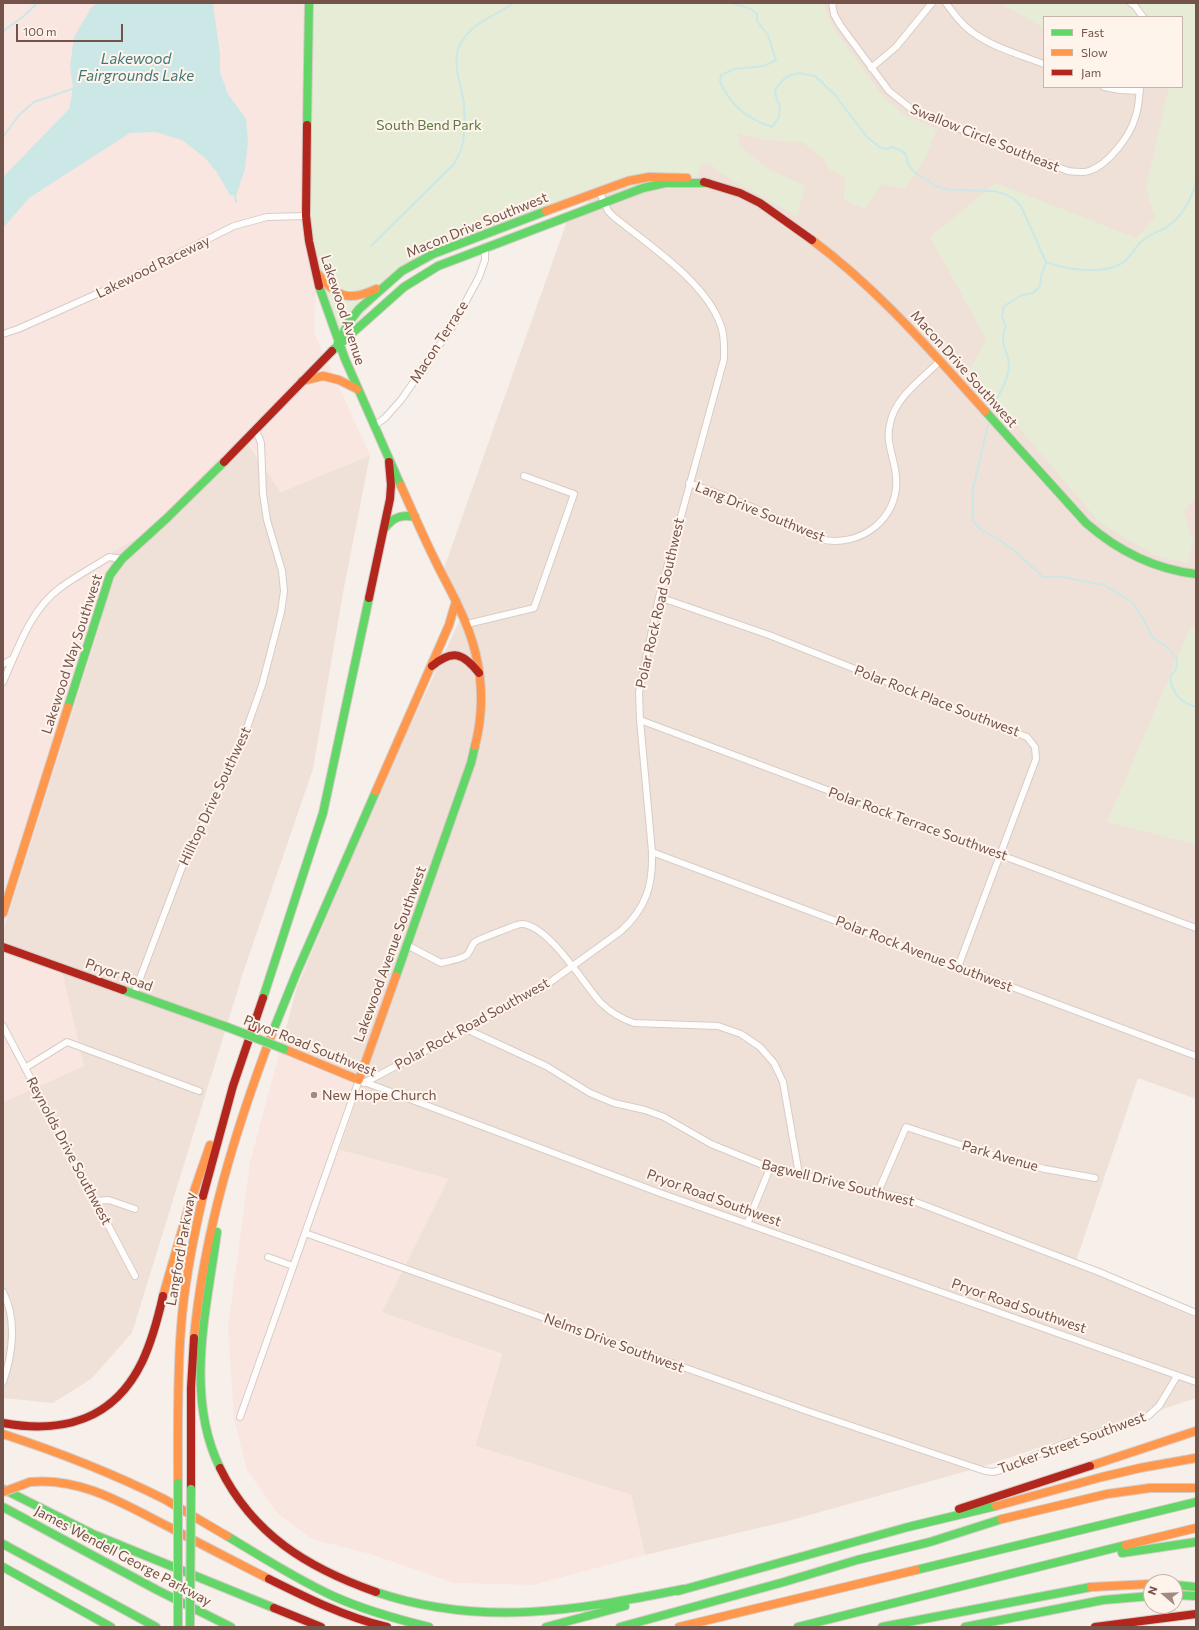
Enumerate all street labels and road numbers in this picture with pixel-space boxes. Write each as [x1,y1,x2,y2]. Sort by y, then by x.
street label: Swallow Circle Southeast [908,100,1062,176]
street label: Macon Drive Southwest [404,189,550,261]
street label: Lakewood Raceway [93,232,213,302]
street label: Lakewood Avenue [317,253,369,367]
street label: Macon Terrace [406,298,472,386]
street label: Macon Drive Southwest [907,307,1021,431]
street label: Lang Drive Southwest [693,478,827,546]
street label: Polar Rock Road Southwest [632,516,688,690]
street label: Lakewood Way Southwest [38,572,106,736]
street label: Polar Rock Place Southwest [852,662,1022,740]
street label: Hilltop Drive Southwest [175,724,255,868]
street label: Polar Rock Terrace Southwest [826,784,1010,864]
street label: Lakewood Avenue Southwest [350,864,430,1044]
street label: Polar Rock Avenue Southwest [833,912,1015,996]
street label: Pryor Road [83,955,155,995]
street label: Polar Rock Road Southwest [392,974,552,1074]
street label: Pryor Road Southwest [241,1012,379,1080]
street label: Reynolds Drive Southwest [23,1074,115,1228]
street label: Park Avenue [960,1137,1040,1175]
street label: Bagwell Drive Southwest [760,1156,916,1210]
street label: Pryor Road Southwest [645,1166,783,1230]
street label: Langford Parkway [163,1191,199,1307]
street label: Pryor Road Southwest [949,1275,1089,1337]
street label: Nelms Drive Southwest [542,1310,686,1376]
street label: Tucker Street Southwest [996,1408,1148,1478]
street label: James Wendell George Parkway [32,1502,214,1610]

